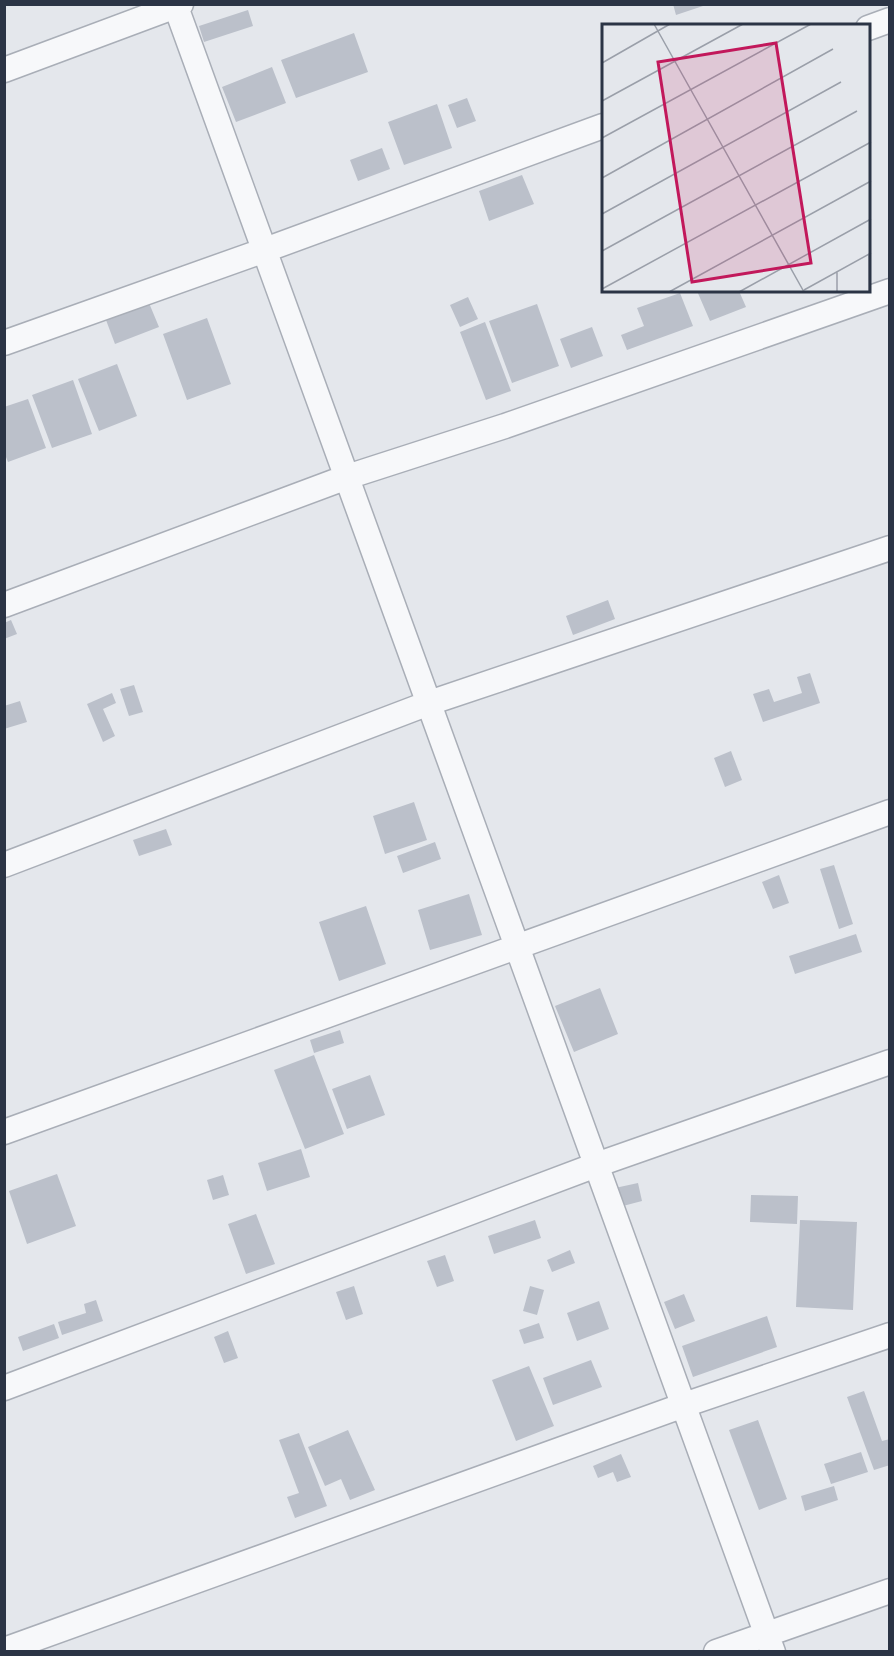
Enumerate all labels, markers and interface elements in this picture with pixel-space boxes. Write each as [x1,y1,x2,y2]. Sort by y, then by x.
inset map [602,24,870,292]

